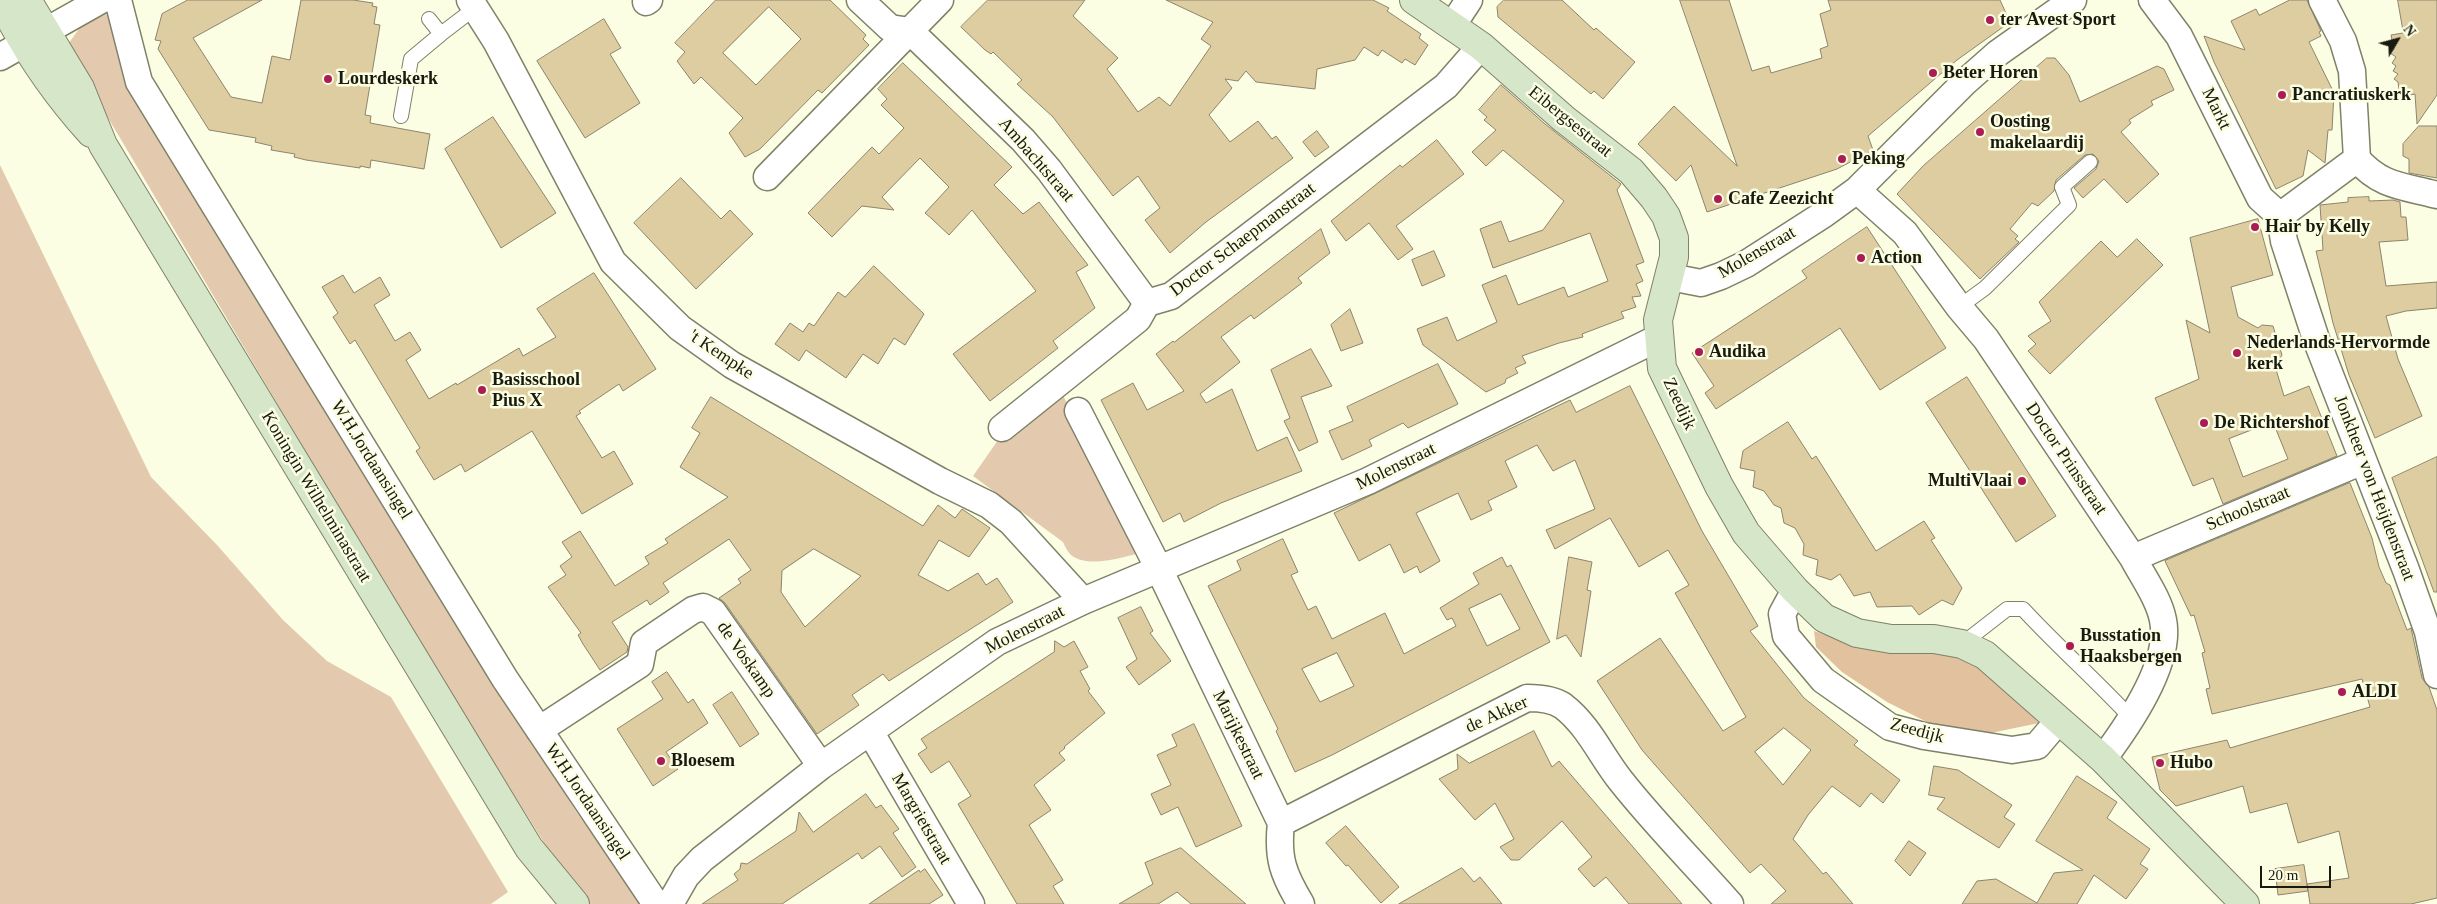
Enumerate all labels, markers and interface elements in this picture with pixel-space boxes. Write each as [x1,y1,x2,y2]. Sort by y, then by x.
place label: ter Avest Sport [2000,9,2116,31]
marker: ter Avest Sport [1984,14,1996,26]
north arrow [2372,15,2422,65]
text: N [2400,22,2418,39]
place label: Beter Horen [1943,62,2038,84]
marker: Beter Horen [1927,67,1939,79]
place label: Lourdeskerk [338,68,438,90]
marker: Lourdeskerk [322,73,334,85]
street label: Eibergsestraat [1524,82,1616,162]
street label: Markt [2197,84,2235,134]
place label: Pancratiuskerk [2292,84,2411,106]
marker: Pancratiuskerk [2276,89,2288,101]
place label: Oosting makelaardij [1990,111,2084,154]
street label: Ambachtstraat [993,113,1079,207]
marker: Oosting makelaardij [1974,126,1986,138]
place label: Peking [1852,148,1905,170]
marker: Peking [1836,153,1848,165]
street label: Doctor Schaepmanstraat [1166,178,1320,302]
place label: Cafe Zeezicht [1728,188,1833,210]
marker: Cafe Zeezicht [1712,193,1724,205]
place label: Hair by Kelly [2265,216,2370,238]
marker: Hair by Kelly [2249,221,2261,233]
street label: Molenstraat [1714,222,1800,284]
place label: Action [1871,247,1922,269]
marker: Action [1855,252,1867,264]
street label: 't Kempke [684,325,758,385]
place label: Nederlands-Hervormde kerk [2247,332,2430,374]
place label: Audika [1709,341,1766,363]
marker: Audika [1693,346,1705,358]
marker: Nederlands-Hervormde kerk [2231,347,2243,359]
place label: Basisschool Pius X [492,369,580,412]
street label: Zeedijk [1658,375,1700,433]
marker: Basisschool Pius X [476,384,488,396]
street label: Jonkheer von Heijdenstraat [2329,392,2419,584]
street label: W.H.Jordaansingel [326,396,416,524]
street label: Doctor Prinsstraat [2021,399,2111,519]
street label: Koningin Wilhelminastraat [256,408,376,586]
place label: De Richtershof [2214,412,2329,434]
marker: De Richtershof [2198,417,2210,429]
street label: Molenstraat [1353,438,1439,496]
place label: MultiVlaai [1928,470,2012,492]
marker: MultiVlaai [2016,475,2028,487]
street label: Schoolstraat [2203,482,2293,536]
street label: Molenstraat [982,601,1068,659]
street label: de Voskamp [712,618,780,702]
place label: Busstation Haaksbergen [2080,625,2182,668]
marker: Busstation Haaksbergen [2064,640,2076,652]
place label: ALDI [2352,681,2397,703]
marker: ALDI [2336,686,2348,698]
street label: Marijkestraat [1207,687,1269,783]
street label: de Akker [1462,692,1532,738]
street label: Zeedijk [1888,713,1946,749]
street label: W.H.Jordaansingel [540,739,634,865]
place label: Bloesem [671,750,735,772]
place label: Hubo [2170,752,2213,774]
marker: Bloesem [655,755,667,767]
marker: Hubo [2154,757,2166,769]
street label: Margrietstraat [886,770,956,868]
scale bar [2262,856,2333,888]
text: 20 m [2268,867,2298,883]

